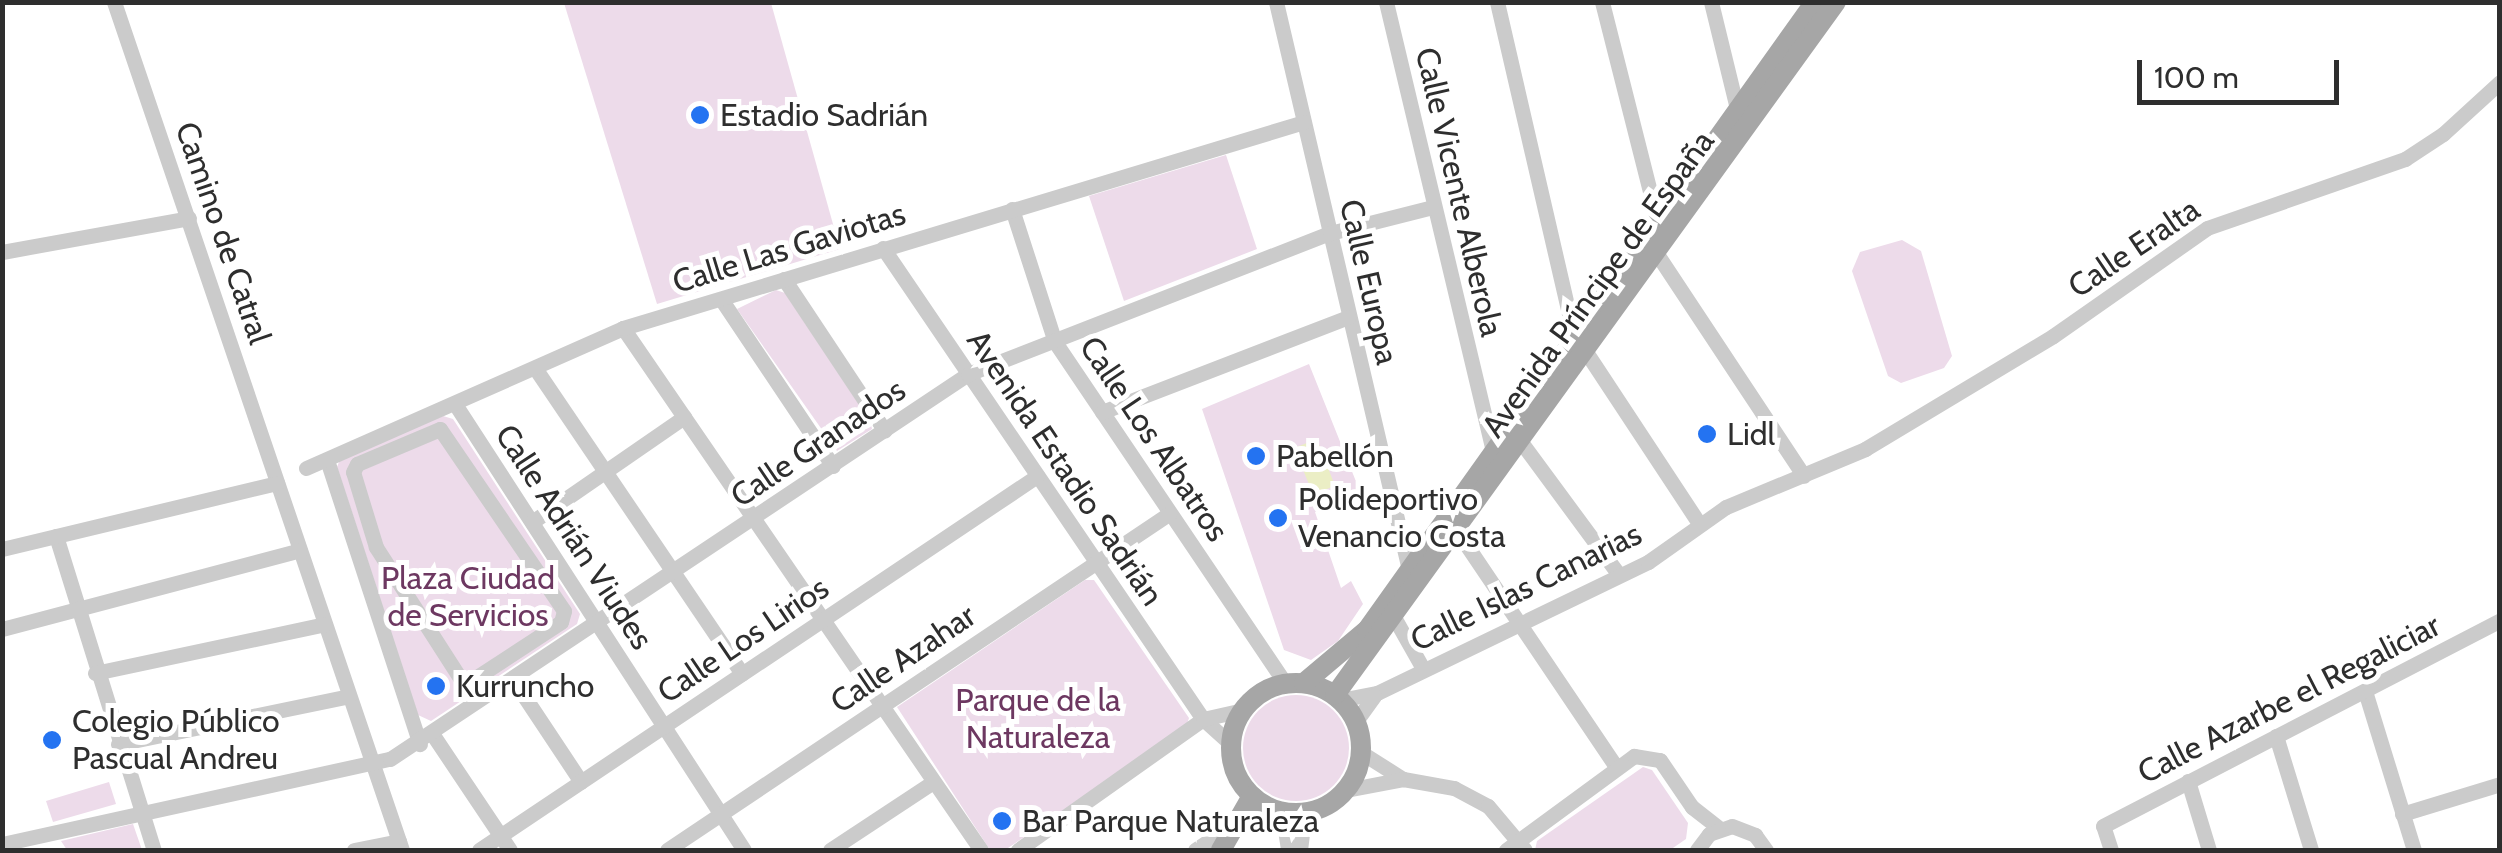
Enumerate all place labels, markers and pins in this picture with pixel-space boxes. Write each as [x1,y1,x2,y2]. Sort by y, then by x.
place label: Estadio Sadrián [720,96,928,134]
marker: Estadio Sadrián [689,104,711,126]
place label: Lidl [1727,415,1775,453]
marker: Lidl [1696,423,1718,445]
place label: Pabellón [1276,437,1394,475]
marker: Pabellón [1245,445,1267,467]
place label: Polideportivo Venancio Costa [1298,481,1505,556]
marker: Polideportivo Venancio Costa [1267,507,1289,529]
place label: Kurruncho [456,667,594,705]
marker: Kurruncho [425,675,447,697]
place label: Colegio Público Pascual Andreu [72,703,280,778]
marker: Colegio Público Pascual Andreu [41,729,63,751]
place label: Bar Parque Naturaleza [1022,802,1319,840]
marker: Bar Parque Naturaleza [991,810,1013,832]

